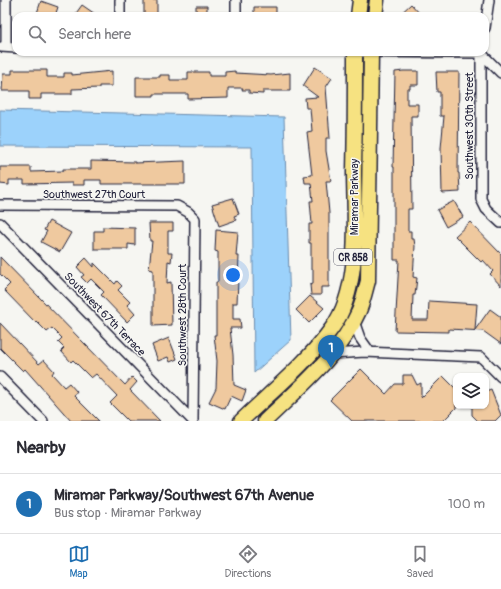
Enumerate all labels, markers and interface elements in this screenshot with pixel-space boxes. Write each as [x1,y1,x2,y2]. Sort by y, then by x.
search box [12,12,489,56]
icon: search [26,23,48,45]
text: Search here [58,25,131,44]
street label: Southwest 30th Street [463,72,476,180]
street label: Miramar Parkway [348,158,361,235]
street label: Southwest 27th Court [43,188,146,201]
road number: CR 858 [334,249,372,265]
street label: Southwest 28th Court [176,263,189,366]
your location [223,265,243,285]
street label: Southwest 67th Terrace [61,270,148,359]
pin: 1 [318,335,344,368]
map controls [453,373,489,409]
button: layers [453,373,489,409]
text: Nearby [16,437,65,458]
text: Miramar Parkway/Southwest 67th Avenue [54,486,314,505]
text: 1 [26,496,32,512]
text: 100 m [448,496,485,512]
text: Bus stop · Miramar Parkway [54,505,201,521]
tab: Map [68,543,90,580]
tab: Directions [225,543,271,580]
tab: Saved [406,543,433,580]

